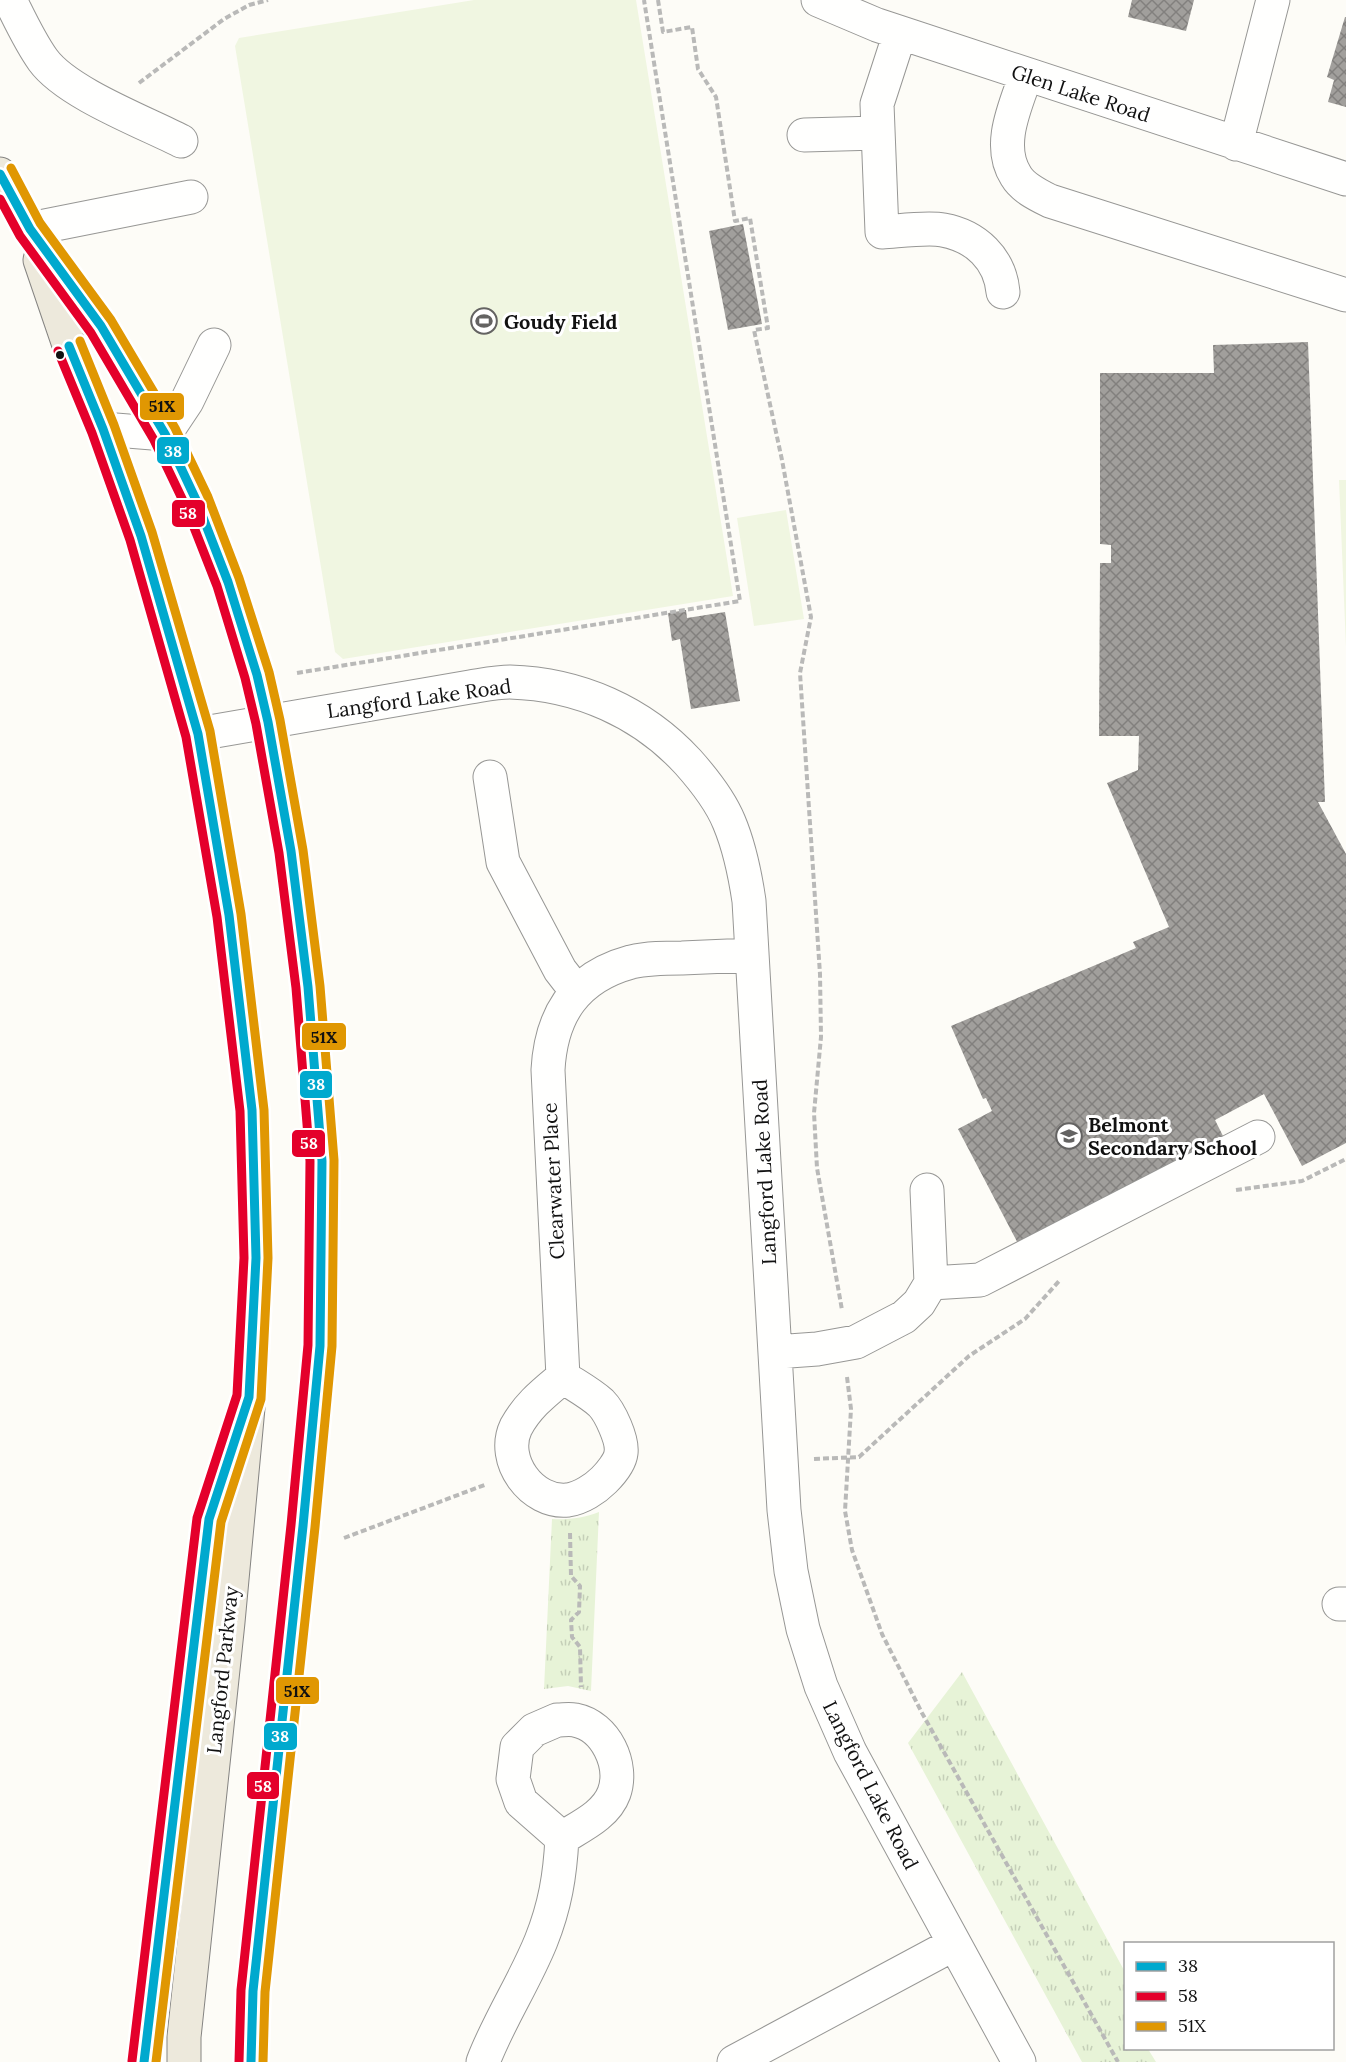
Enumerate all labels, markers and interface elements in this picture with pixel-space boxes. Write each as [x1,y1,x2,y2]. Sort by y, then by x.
street label: Glen Lake Road [1009,59,1154,127]
sports icon: Goudy Field [469,306,499,336]
place label: Goudy Field [504,309,618,334]
unlabelled marker [54,349,66,361]
line badge: 51X [139,392,185,421]
text: 51X [149,396,176,416]
line badge: 38 [156,436,190,465]
text: 38 [164,441,182,461]
line badge: 58 [171,499,206,528]
text: 58 [179,503,197,523]
street label: Langford Lake Road [325,673,513,723]
line badge: 51X [301,1022,347,1051]
text: 51X [311,1027,338,1047]
line badge: 38 [299,1070,333,1099]
text: 38 [307,1074,325,1094]
street label: Langford Lake Road [747,1079,781,1265]
street label: Clearwater Place [536,1102,570,1260]
place label: Belmont Secondary School [1088,1112,1257,1160]
school or university icon: Belmont Secondary School [1054,1121,1084,1151]
line badge: 58 [291,1129,326,1158]
text: 58 [300,1133,318,1153]
street label: Langford Parkway [201,1584,243,1755]
line badge: 51X [275,1676,320,1705]
text: 51X [284,1681,311,1701]
street label: Langford Lake Road [818,1697,924,1873]
line badge: 38 [263,1722,298,1751]
text: 38 [271,1726,289,1746]
line badge: 58 [246,1771,280,1800]
text: 58 [254,1776,272,1796]
legend [1124,1942,1334,2050]
text: 38 [1178,1954,1198,1977]
text: 58 [1178,1984,1198,2007]
text: 51X [1178,2014,1206,2037]

